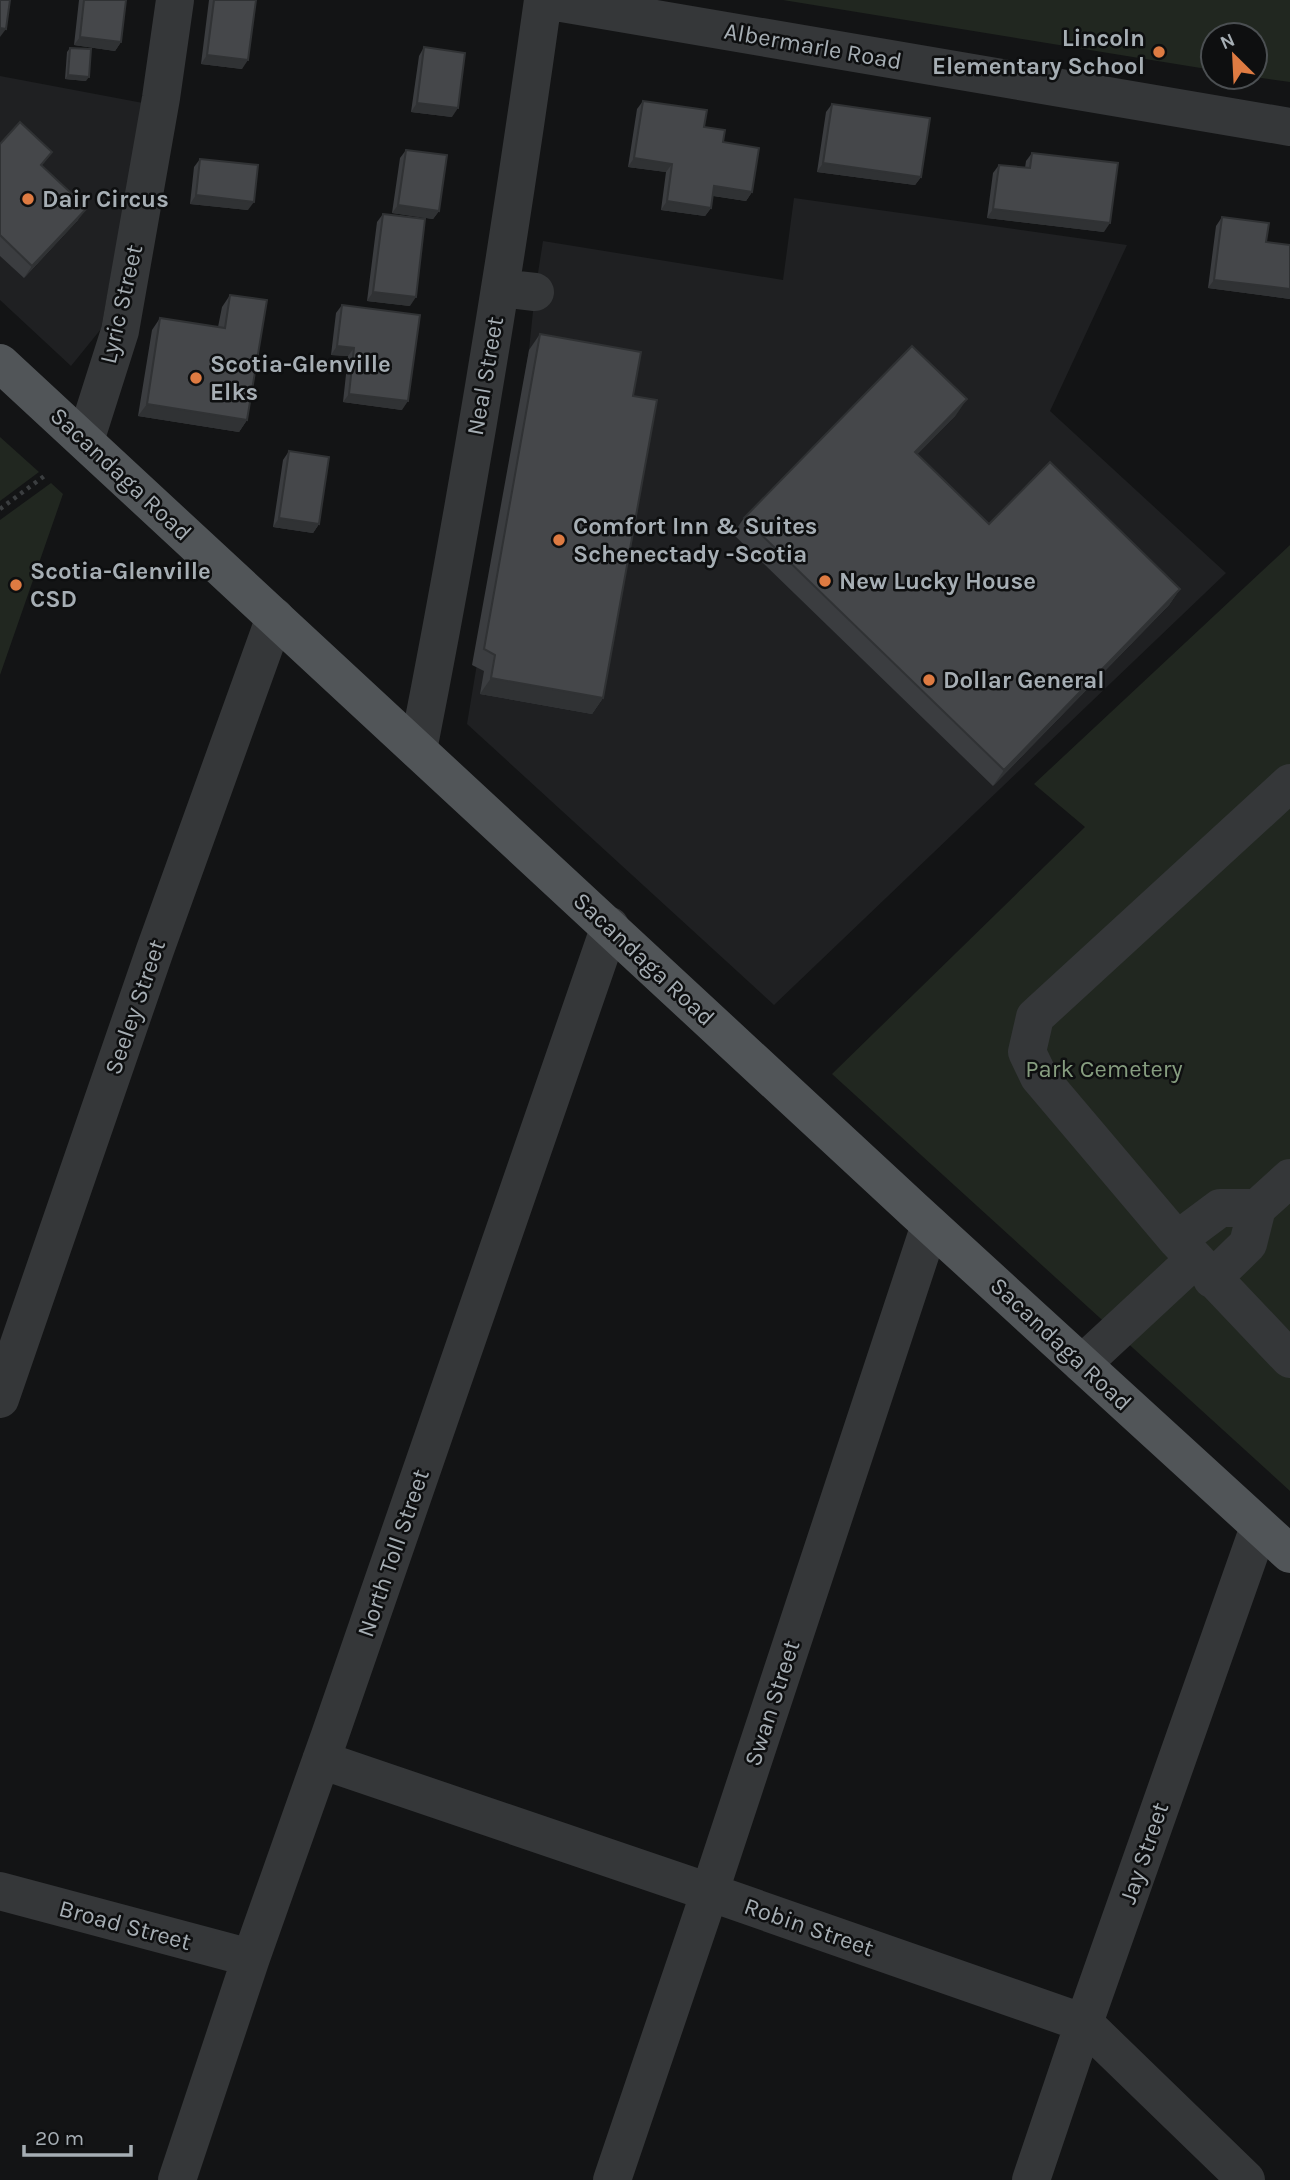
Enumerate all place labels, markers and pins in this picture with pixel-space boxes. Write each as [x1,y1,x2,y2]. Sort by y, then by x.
place label: Lincoln Elementary School [932,24,1145,80]
marker: Lincoln Elementary School [1151,44,1167,60]
place label: Dair Circus [42,185,169,213]
marker: Dair Circus [20,191,36,207]
place label: Scotia-Glenville Elks [210,350,391,406]
marker: Scotia-Glenville Elks [188,370,204,386]
place label: Comfort Inn & Suites Schenectady -Scotia [573,512,818,568]
marker: Comfort Inn & Suites Schenectady -Scotia [551,532,567,548]
place label: Scotia-Glenville CSD [30,557,211,613]
place label: New Lucky House [839,567,1036,595]
marker: New Lucky House [817,573,833,589]
marker: Scotia-Glenville CSD [8,577,24,593]
place label: Dollar General [943,666,1105,694]
marker: Dollar General [921,672,937,688]

